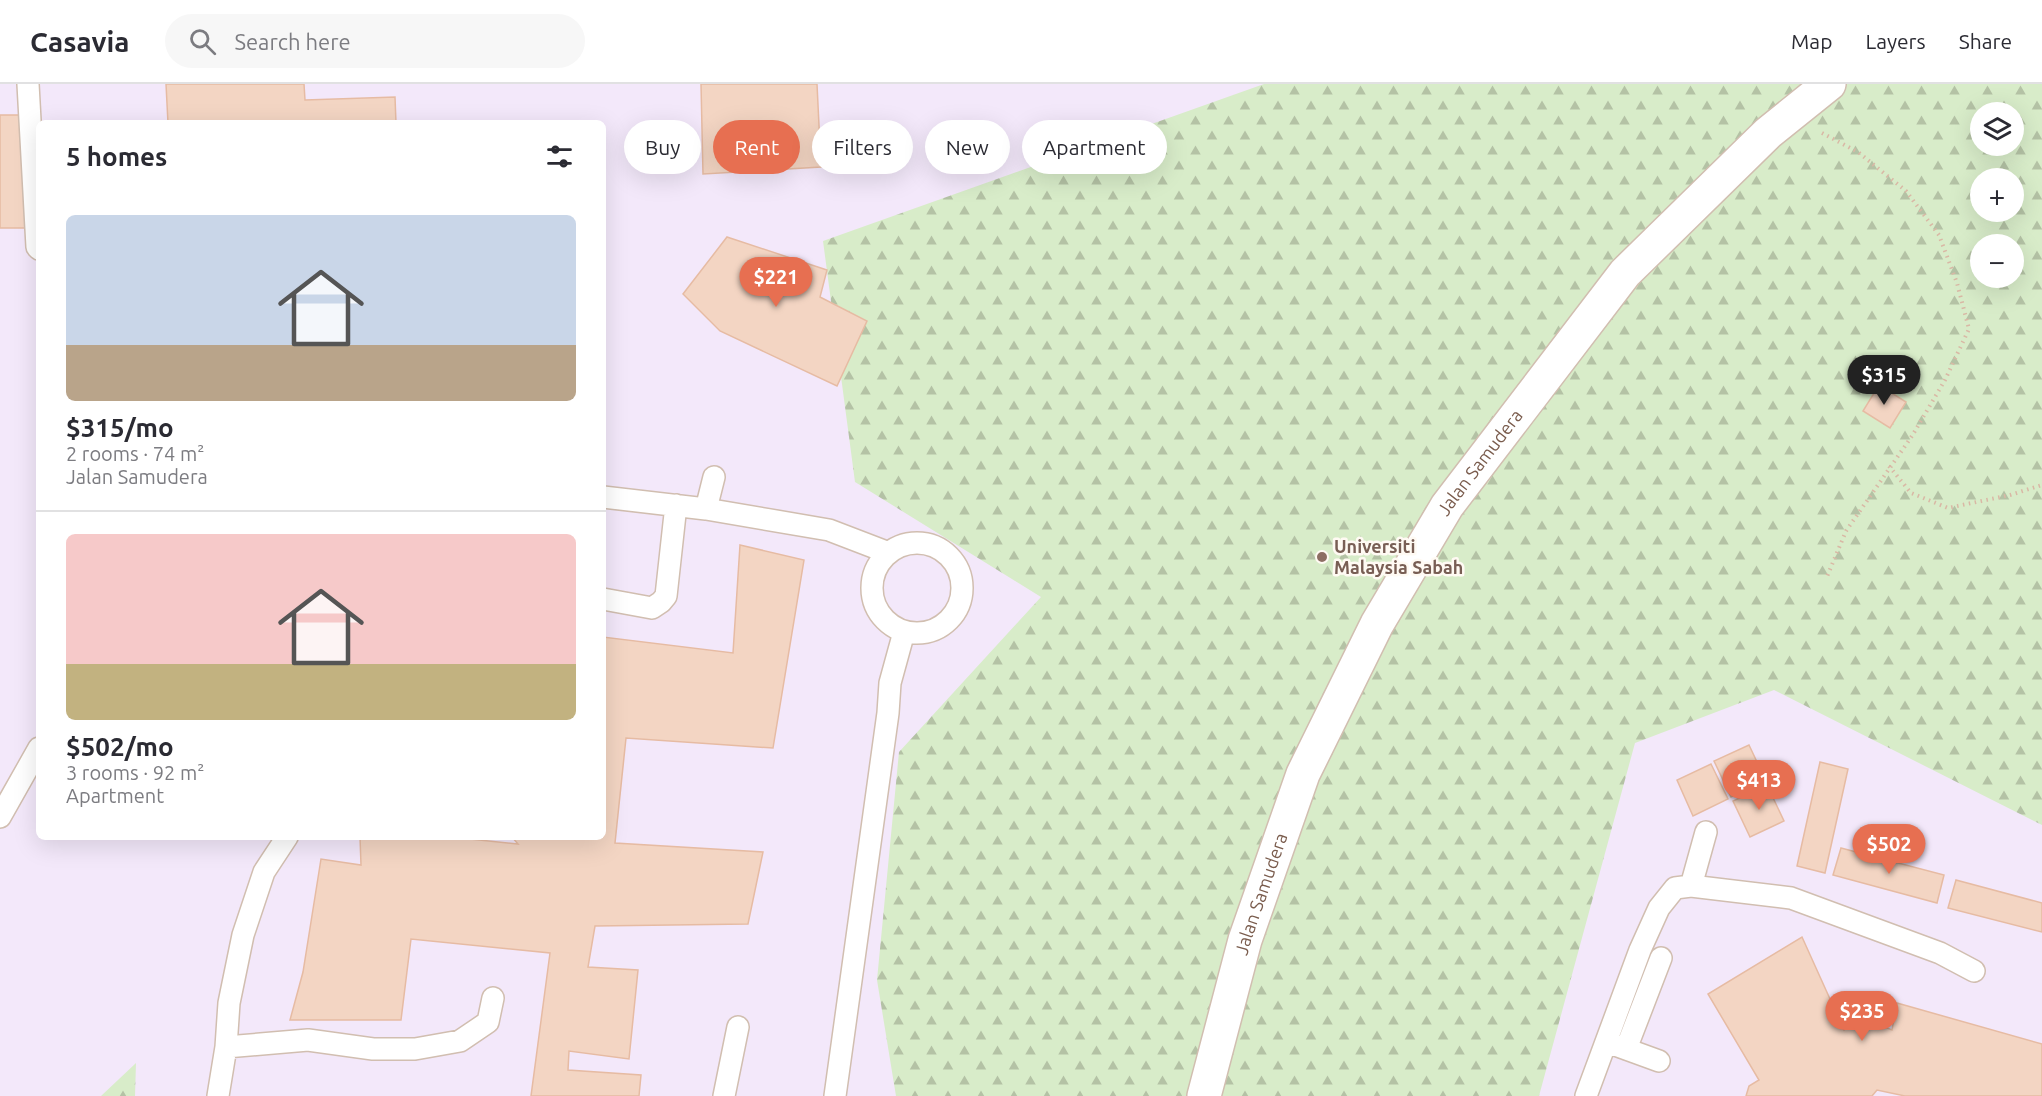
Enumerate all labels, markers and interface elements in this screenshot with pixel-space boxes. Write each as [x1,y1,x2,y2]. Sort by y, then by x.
search box [165,14,585,68]
icon: search [186,25,219,58]
text: Casavia [30,26,129,57]
text: Search here [234,29,351,54]
text: Map [1791,29,1832,53]
text: Layers [1865,29,1926,53]
text: Share [1959,29,2012,53]
map controls [1970,102,2024,288]
button: layers [1970,102,2024,156]
chip: Buy [624,120,701,174]
chip: Rent [713,120,800,174]
chip: Filters [812,120,913,174]
chip: New [925,120,1010,174]
chip: Apartment [1022,120,1167,174]
icon: filters [543,140,576,173]
text: 5 homes [66,142,167,171]
button: + [1970,168,2024,222]
button: − [1970,234,2024,288]
icon: home [267,254,375,362]
pin: $221 [740,257,812,308]
text: $221 [753,265,799,288]
pin: $315 [1848,355,1920,406]
text: $315 [1861,363,1907,386]
street label: Jalan Samudera [1433,405,1526,519]
text: $315/mo [66,413,174,442]
text: 2 rooms · 74 m² [66,442,204,465]
text: Jalan Samudera [66,465,208,488]
place label: Universiti Malaysia Sabah [1334,536,1463,577]
marker: Universiti Malaysia Sabah [1315,550,1329,564]
icon: home [267,573,375,681]
text: $502/mo [66,732,174,761]
pin: $413 [1723,760,1795,811]
text: 3 rooms · 92 m² [66,761,204,784]
text: $413 [1736,768,1782,791]
text: Apartment [66,784,164,807]
pin: $502 [1853,824,1925,875]
street label: Jalan Samudera [1231,830,1291,957]
text: $502 [1866,832,1912,855]
pin: $235 [1826,991,1898,1042]
text: $235 [1839,999,1885,1022]

